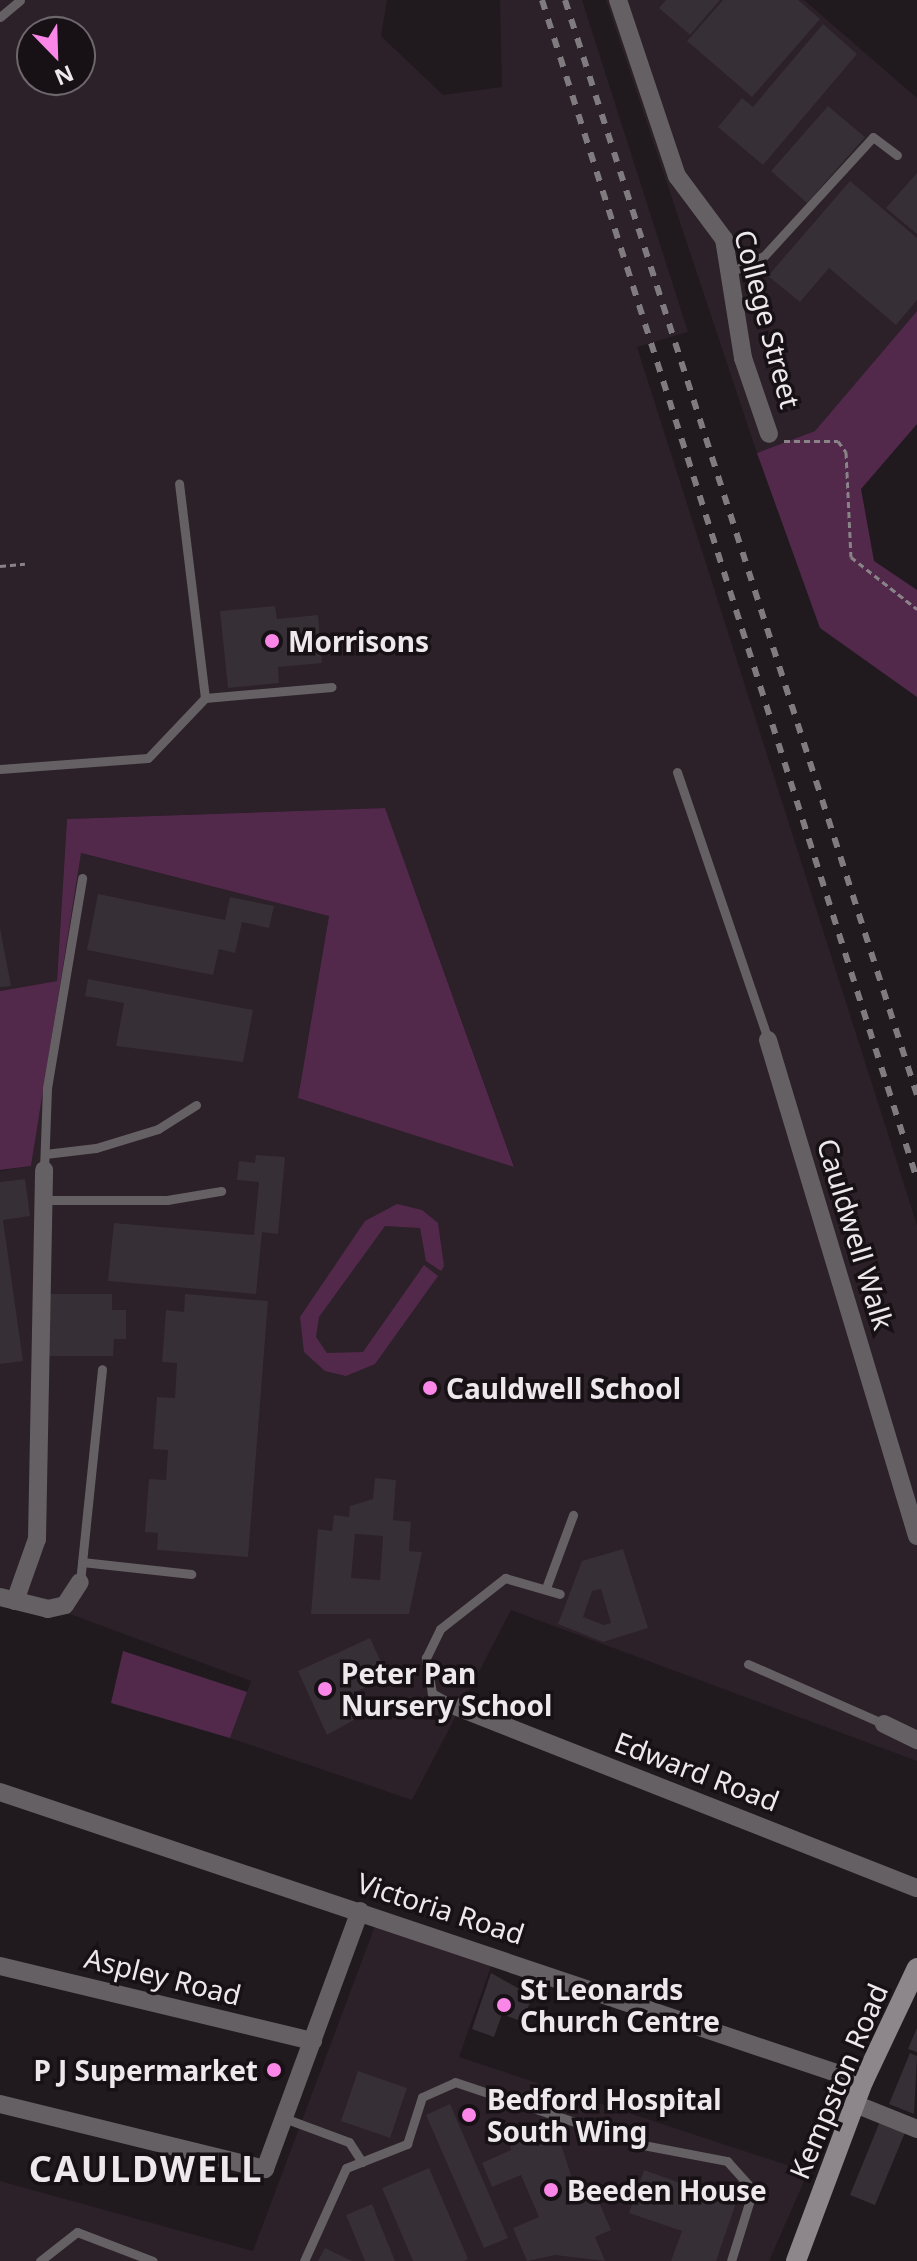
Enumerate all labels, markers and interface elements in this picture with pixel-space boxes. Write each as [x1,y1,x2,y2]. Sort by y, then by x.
north arrow [16,16,96,96]
text: N [51,59,79,94]
street label: College Street [728,226,808,412]
place label: Morrisons [288,624,429,658]
marker: Morrisons [263,632,281,650]
street label: Cauldwell Walk [811,1134,901,1334]
place label: Cauldwell School [446,1371,681,1405]
marker: Cauldwell School [421,1379,439,1397]
place label: Peter Pan Nursery School [341,1656,552,1722]
marker: Peter Pan Nursery School [316,1680,334,1698]
street label: Edward Road [610,1724,784,1818]
street label: Victoria Road [353,1865,529,1951]
street label: Aspley Road [81,1940,245,2012]
place label: St Leonards Church Centre [520,1972,720,2038]
street label: Kempston Road [782,1978,894,2184]
marker: St Leonards Church Centre [495,1996,513,2014]
place label: P J Supermarket [33,2053,258,2087]
marker: P J Supermarket [265,2061,283,2079]
place label: Bedford Hospital South Wing [487,2082,722,2148]
marker: Bedford Hospital South Wing [458,2104,480,2126]
district label: CAULDWELL [29,2147,263,2191]
place label: Beeden House [567,2173,767,2207]
marker: Beeden House [542,2181,560,2199]

